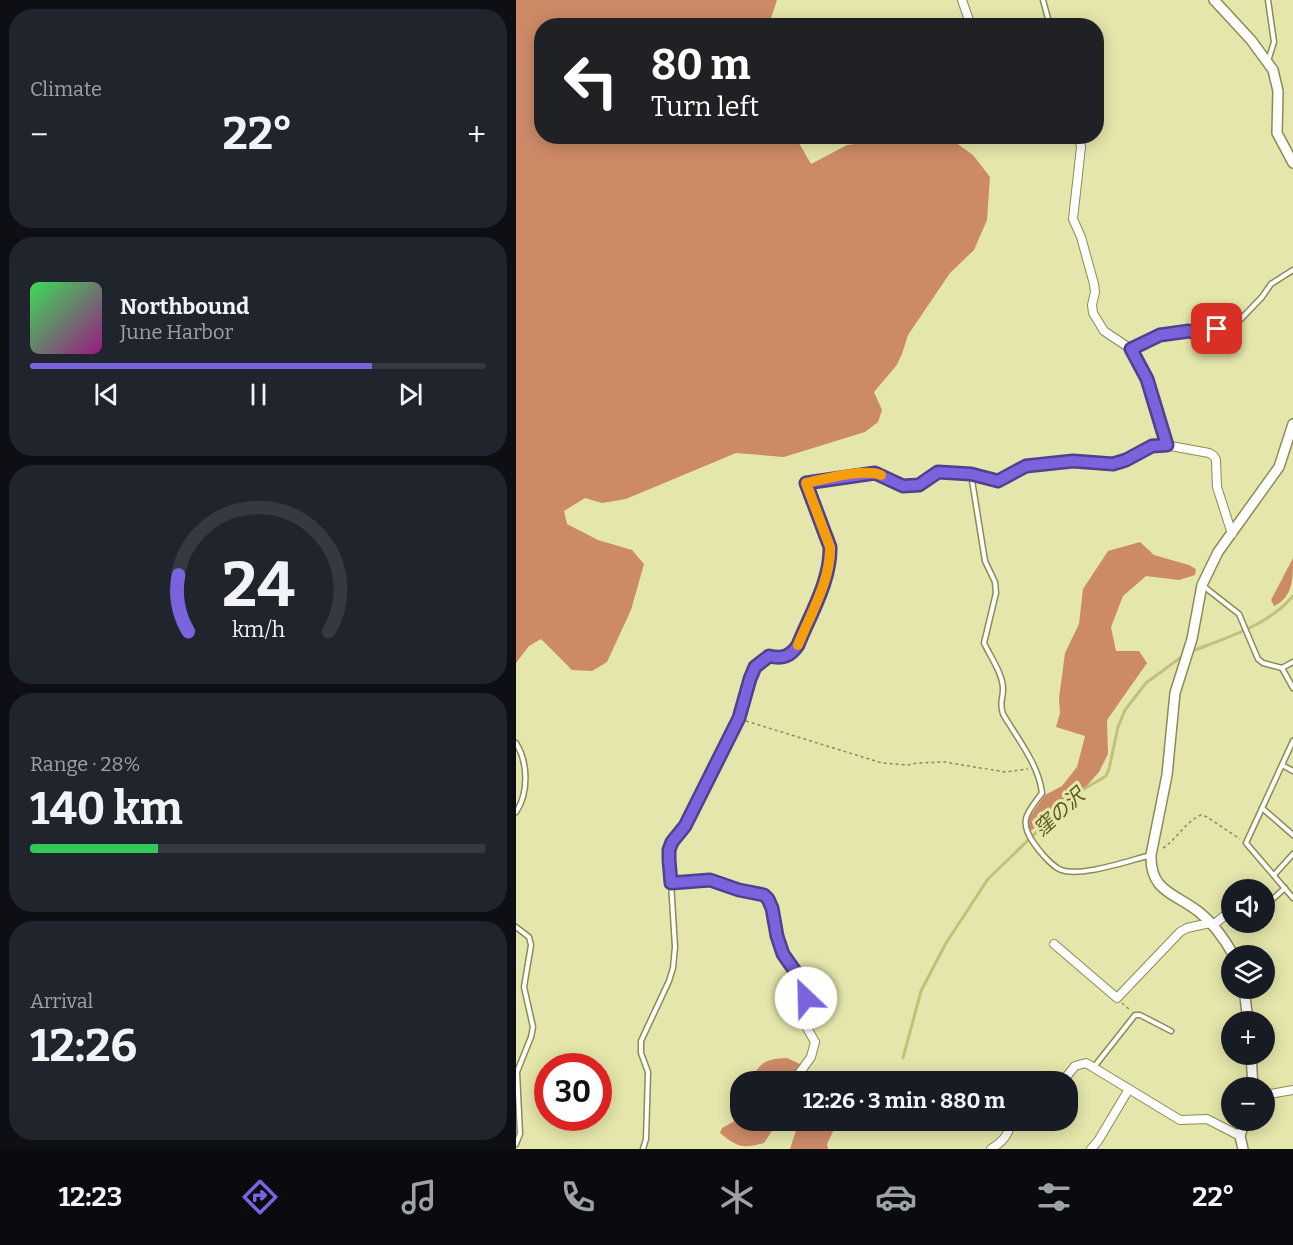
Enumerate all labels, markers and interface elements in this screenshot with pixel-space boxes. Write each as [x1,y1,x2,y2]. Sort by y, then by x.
text: 80 m [651,40,751,90]
icon: left [552,42,630,120]
text: Climate [30,77,102,101]
text: Turn left [651,91,759,123]
text: 22° [222,107,293,161]
text: − [30,115,48,155]
text: + [467,115,486,155]
text: Northbound [120,293,249,320]
pin [1191,303,1242,354]
icon: arrive [1200,312,1233,345]
text: June Harbor [120,320,233,344]
icon: previous [90,378,123,411]
icon: pause [242,378,275,411]
icon: next [394,378,427,411]
text: 24 [221,548,295,623]
text: km/h [231,617,285,643]
text: Range · 28% [30,752,140,776]
water label: 窪の沢 [1029,781,1092,841]
text: 140 km [30,782,183,836]
map controls [1221,879,1275,1131]
button: sound [1221,879,1275,933]
button: layers [1221,945,1275,999]
position arrow [774,966,838,1030]
text: Arrival [30,989,93,1013]
button: + [1221,1011,1275,1065]
text: 12:26 [30,1019,137,1073]
speed limit sign: 30 [534,1053,612,1131]
button: − [1221,1077,1275,1131]
text: 12:26 · 3 min · 880 m [803,1087,1005,1114]
icon: directions [239,1176,281,1218]
icon: music [398,1176,440,1218]
icon: phone [557,1176,599,1218]
icon: climate [716,1176,758,1218]
icon: car [875,1176,917,1218]
icon: filters [1033,1176,1075,1218]
text: 12:23 [58,1181,122,1213]
text: 22° [1192,1181,1235,1213]

